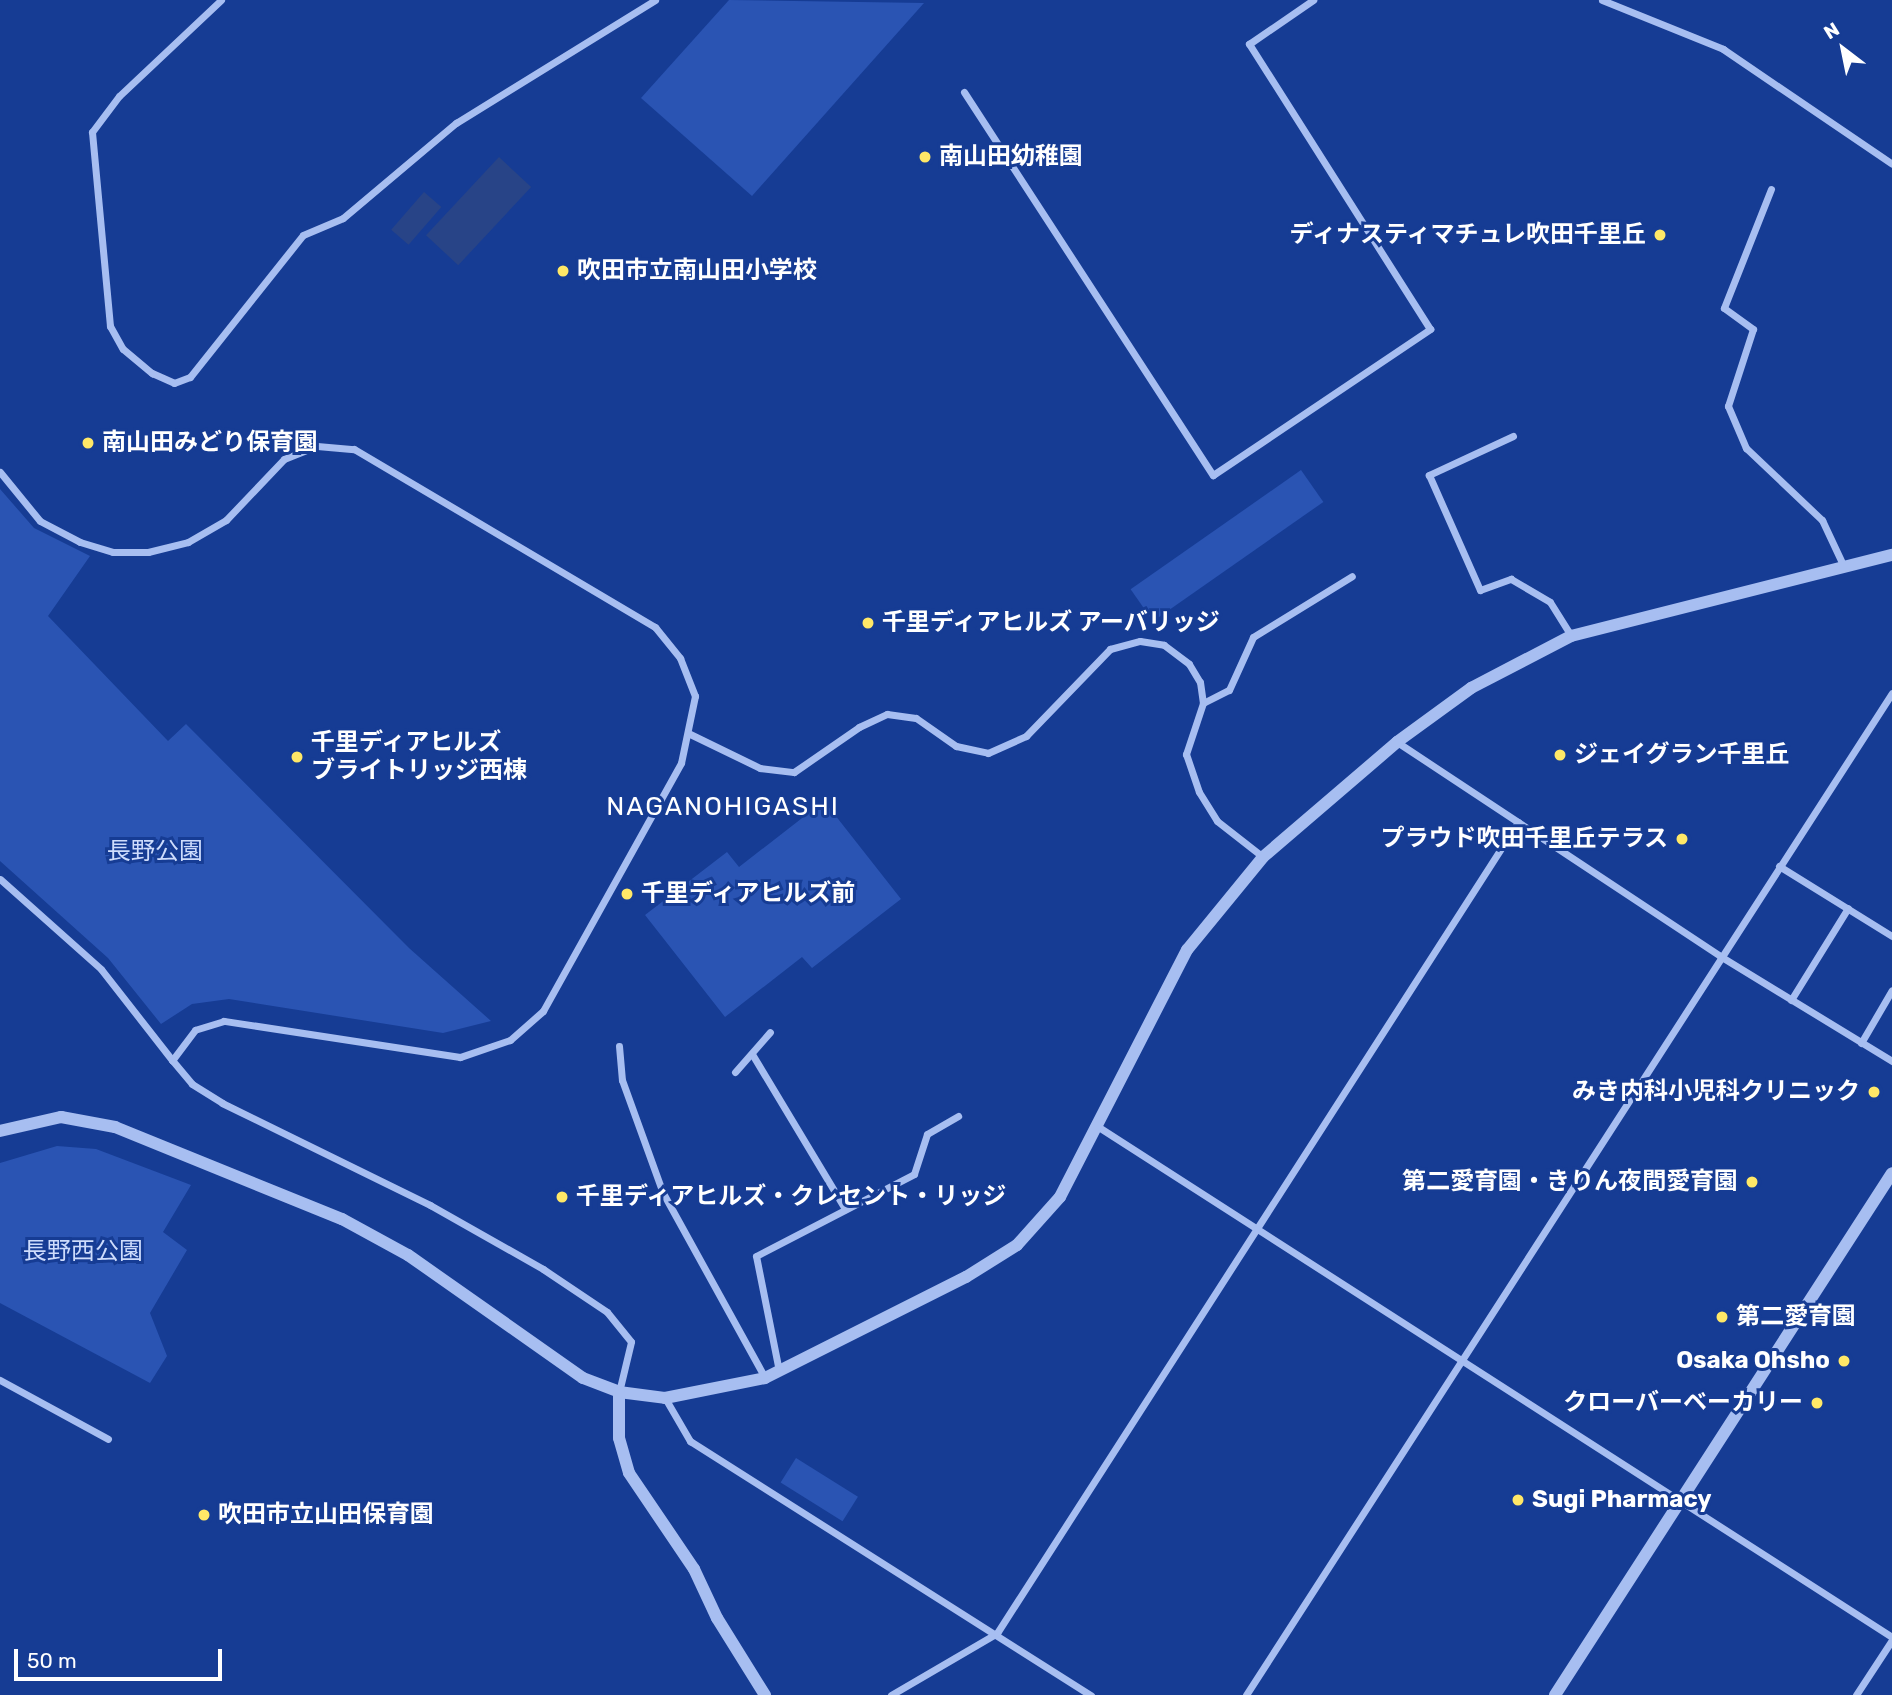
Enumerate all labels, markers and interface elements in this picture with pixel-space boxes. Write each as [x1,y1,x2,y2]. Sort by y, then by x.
north arrow [1808,14,1878,84]
text: N [1820,17,1843,44]
place label: 南山田幼稚園 [939,143,1083,171]
marker: 南山田幼稚園 [917,149,933,165]
place label: ディナスティマチュレ吹田千里丘 [1286,221,1646,249]
marker: ディナスティマチュレ吹田千里丘 [1652,227,1668,243]
place label: 吹田市立南山田小学校 [577,257,817,285]
marker: 吹田市立南山田小学校 [555,263,571,279]
place label: 南山田みどり保育園 [102,429,318,457]
marker: 南山田みどり保育園 [80,435,96,451]
place label: 千里ディアヒルズ アーバリッジ [882,609,1222,637]
marker: 千里ディアヒルズ アーバリッジ [860,615,876,631]
place label: 千里ディアヒルズ ブライトリッジ西棟 [311,729,527,785]
place label: ジェイグラン千里丘 [1574,741,1790,769]
marker: ジェイグラン千里丘 [1552,747,1568,763]
marker: 千里ディアヒルズ ブライトリッジ西棟 [289,749,305,765]
district label: NAGANOHIGASHI [608,791,838,823]
place label: プラウド吹田千里丘テラス [1380,825,1668,853]
marker: プラウド吹田千里丘テラス [1674,831,1690,847]
park label: 長野公園 [107,838,203,866]
place label: 千里ディアヒルズ前 [641,880,857,908]
marker: 千里ディアヒルズ前 [619,886,635,902]
place label: みき内科小児科クリニック [1572,1078,1860,1106]
marker: みき内科小児科クリニック [1866,1084,1882,1100]
place label: 第二愛育園・きりん夜間愛育園 [1402,1168,1738,1196]
marker: 第二愛育園・きりん夜間愛育園 [1744,1174,1760,1190]
place label: 千里ディアヒルズ・クレセント・リッジ [576,1183,1008,1211]
marker: 千里ディアヒルズ・クレセント・リッジ [554,1189,570,1205]
park label: 長野西公園 [23,1238,143,1266]
place label: 第二愛育園 [1736,1303,1856,1331]
marker: 第二愛育園 [1714,1309,1730,1325]
place label: Osaka Ohsho [1676,1347,1830,1375]
marker: Osaka Ohsho [1836,1353,1852,1369]
place label: クローバーベーカリー [1563,1389,1803,1417]
marker: クローバーベーカリー [1809,1395,1825,1411]
place label: Sugi Pharmacy [1532,1486,1712,1514]
marker: Sugi Pharmacy [1510,1492,1526,1508]
place label: 吹田市立山田保育園 [218,1501,434,1529]
marker: 吹田市立山田保育園 [196,1507,212,1523]
scale bar [18,1636,226,1680]
text: 50 m [27,1648,77,1673]

